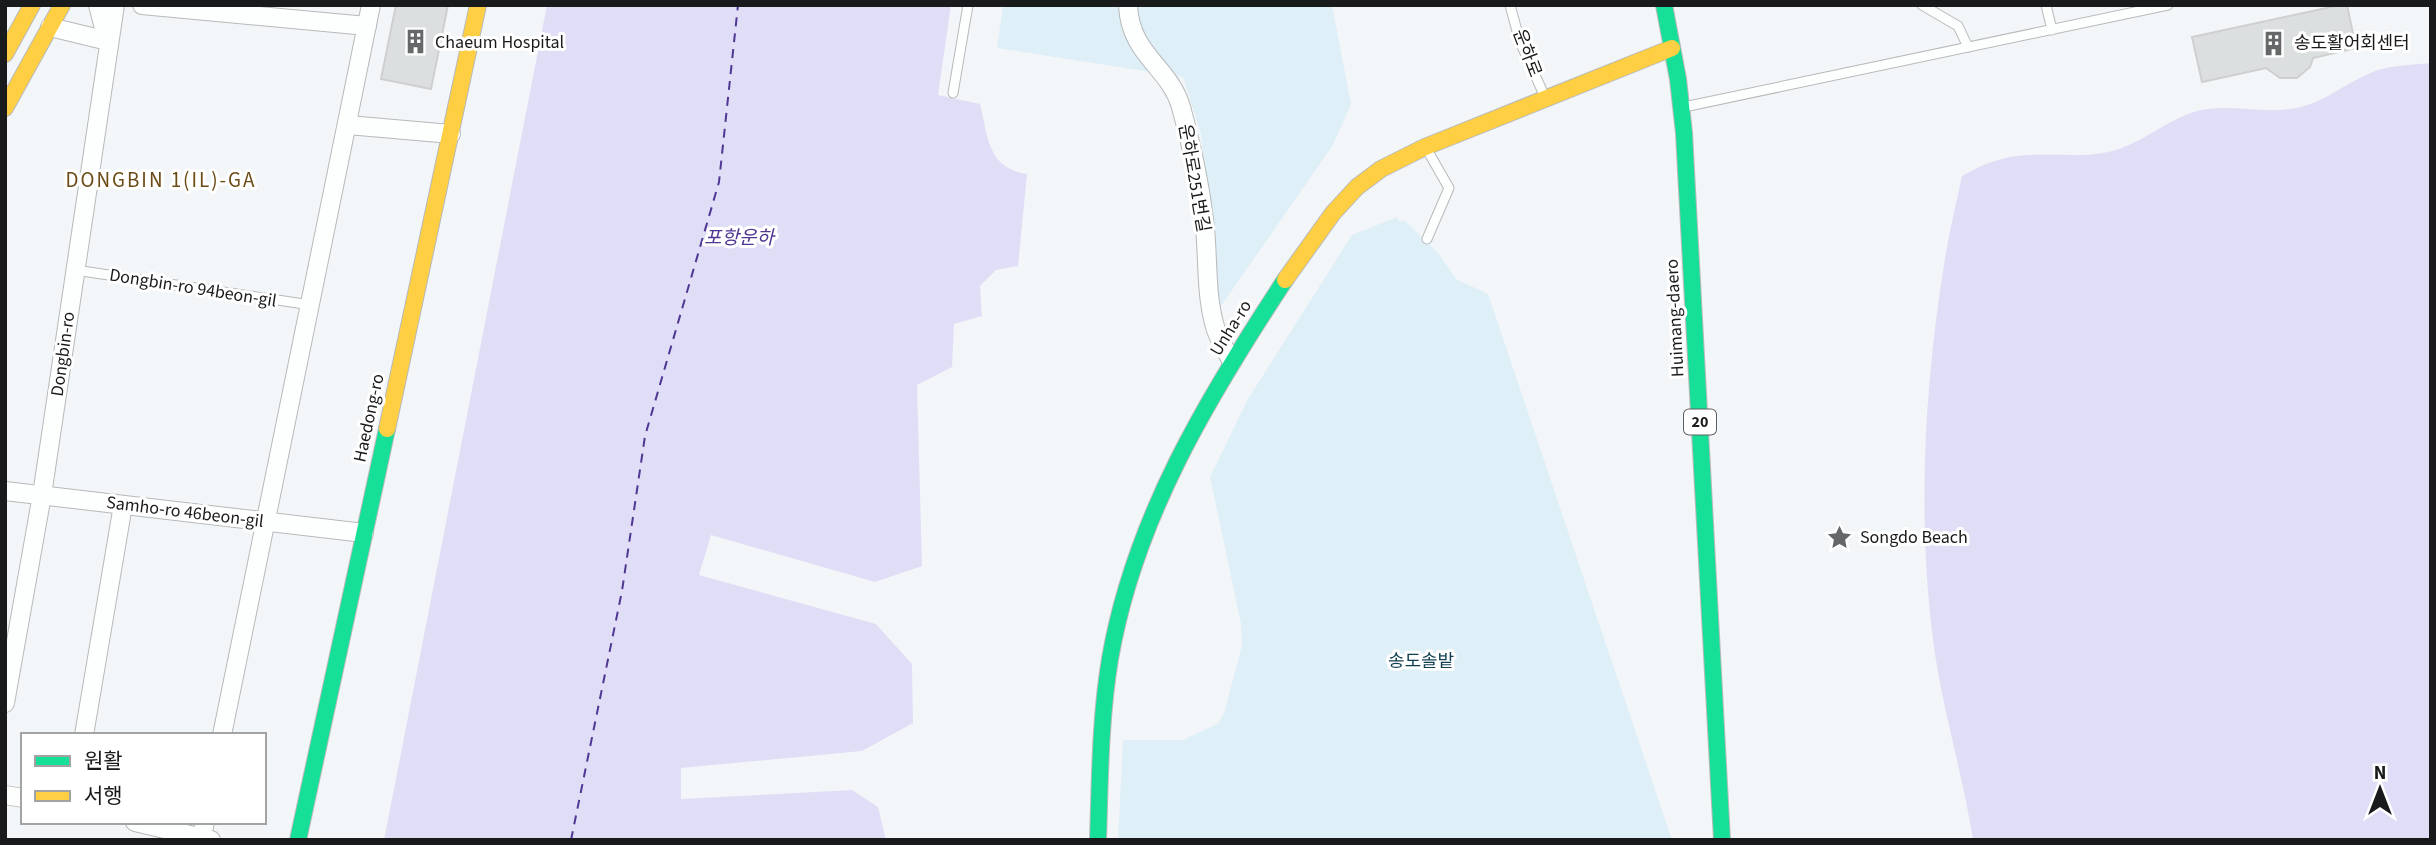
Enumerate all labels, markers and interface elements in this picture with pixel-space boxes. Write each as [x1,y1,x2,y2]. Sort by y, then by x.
street label: 운하로 [1506,25,1548,81]
building icon: Chaeum Hospital [401,28,429,56]
building icon: 송도활어회센터 [2260,29,2288,57]
place label: Chaeum Hospital [435,30,564,55]
place label: 송도활어회센터 [2294,31,2410,56]
street label: 운하로251번길 [1172,122,1216,234]
district label: DONGBIN 1(IL)-GA [66,165,256,195]
water label: 포항운하 [704,225,776,252]
street label: Huimang-daero [1659,258,1691,378]
street label: Dongbin-ro 94beon-gil [108,262,278,314]
street label: Unha-ro [1204,295,1258,361]
street label: Dongbin-ro [45,310,81,398]
street label: Haedong-ro [347,371,391,465]
road number: 20 [1684,410,1716,434]
street label: Samho-ro 46beon-gil [105,490,265,534]
place icon: Songdo Beach [1826,523,1854,551]
place label: Songdo Beach [1860,525,1968,550]
park label: 송도솔밭 [1388,649,1455,674]
legend [21,733,266,824]
text: 원활 [84,746,123,776]
north arrow [2345,754,2415,824]
text: N [2374,760,2386,787]
text: 서행 [84,781,123,811]

